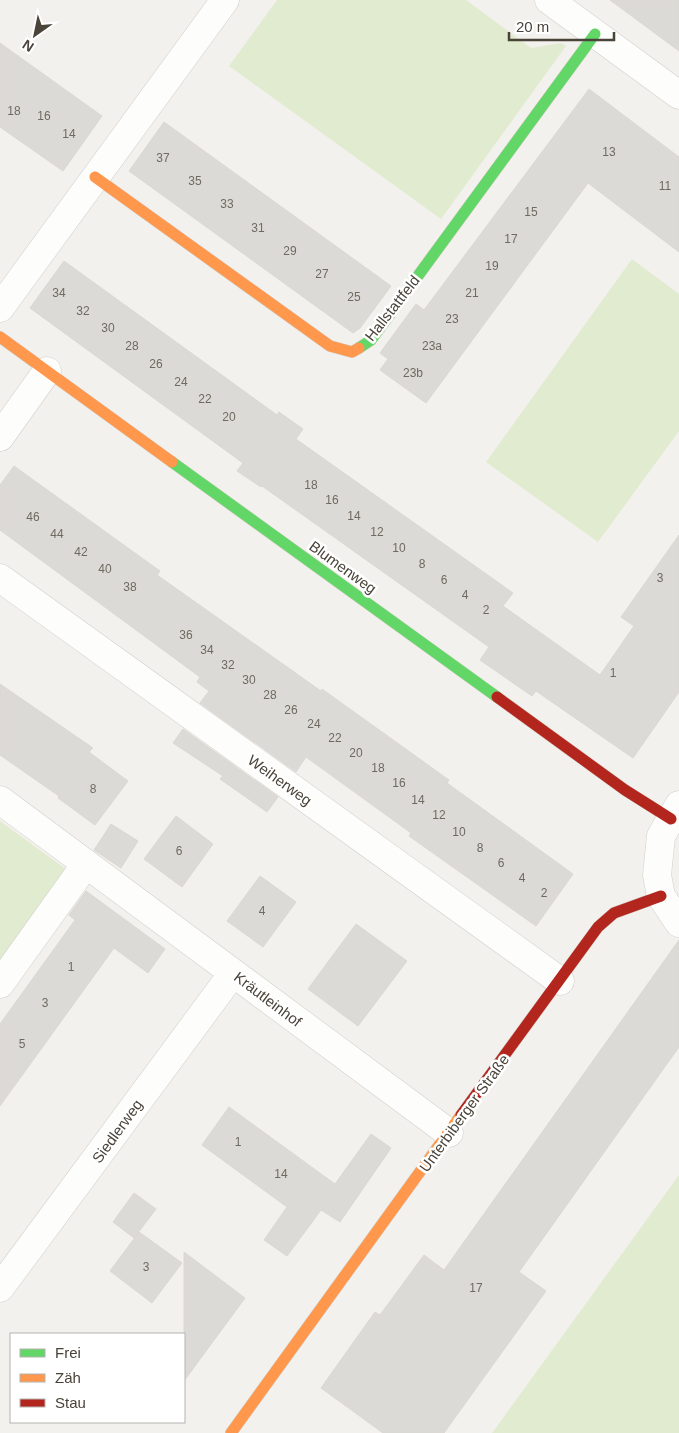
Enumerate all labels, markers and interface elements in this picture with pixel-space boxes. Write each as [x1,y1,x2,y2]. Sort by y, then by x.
north arrow [10,10,60,60]
scale bar [509,10,614,42]
text: 20 m [516,18,549,35]
text: N [19,36,37,55]
house number: 18 [7,104,21,118]
house number: 16 [37,109,51,123]
house number: 14 [62,127,76,141]
house number: 13 [602,145,616,159]
house number: 37 [156,151,170,165]
house number: 35 [188,174,202,188]
house number: 11 [659,179,672,193]
house number: 33 [220,197,234,211]
house number: 15 [524,205,538,219]
house number: 31 [251,221,265,235]
house number: 17 [504,232,518,246]
house number: 29 [283,244,297,258]
house number: 19 [485,259,499,273]
house number: 27 [315,267,329,281]
street label: Hallstattfeld [361,272,423,344]
house number: 34 [52,286,66,300]
house number: 21 [465,286,479,300]
house number: 25 [347,290,361,304]
house number: 32 [76,304,90,318]
house number: 23 [445,312,459,326]
house number: 30 [101,321,115,335]
house number: 28 [125,339,139,353]
house number: 23a [422,339,442,353]
house number: 26 [149,357,163,371]
house number: 23b [403,366,423,380]
house number: 24 [174,375,188,389]
house number: 22 [198,392,212,406]
house number: 20 [222,410,236,424]
house number: 18 [304,478,318,492]
house number: 16 [325,493,339,507]
house number: 14 [347,509,361,523]
house number: 46 [26,510,40,524]
house number: 12 [370,525,384,539]
house number: 44 [50,527,64,541]
street label: Blumenweg [306,537,380,597]
house number: 10 [392,541,406,555]
house number: 42 [74,545,88,559]
house number: 8 [419,557,426,571]
house number: 40 [98,562,112,576]
house number: 3 [657,571,664,585]
house number: 6 [441,573,448,587]
house number: 38 [123,580,137,594]
house number: 4 [462,588,469,602]
house number: 2 [483,603,490,617]
house number: 36 [179,628,193,642]
house number: 34 [200,643,214,657]
house number: 32 [221,658,235,672]
house number: 1 [610,666,617,680]
house number: 30 [242,673,256,687]
house number: 28 [263,688,277,702]
house number: 26 [284,703,298,717]
house number: 24 [307,717,321,731]
house number: 22 [328,731,342,745]
house number: 20 [349,746,363,760]
street label: Weiherweg [245,751,315,809]
house number: 18 [371,761,385,775]
house number: 16 [392,776,406,790]
house number: 8 [90,782,97,796]
house number: 14 [411,793,425,807]
house number: 12 [432,808,446,822]
house number: 10 [452,825,466,839]
house number: 8 [477,841,484,855]
house number: 6 [176,844,183,858]
house number: 6 [498,856,505,870]
house number: 4 [519,871,526,885]
house number: 2 [541,886,548,900]
house number: 4 [259,904,266,918]
house number: 1 [68,960,75,974]
street label: Kräutleinhof [231,968,306,1030]
house number: 3 [42,996,49,1010]
house number: 5 [19,1037,26,1051]
street label: Unterbiberger Straße [416,1051,512,1175]
street label: Siedlerweg [88,1096,146,1166]
house number: 1 [235,1135,242,1149]
house number: 14 [274,1167,288,1181]
house number: 3 [143,1260,150,1274]
house number: 17 [469,1281,483,1295]
legend [10,1333,185,1423]
text: Frei [55,1344,81,1361]
text: Zäh [55,1369,81,1386]
text: Stau [55,1394,86,1411]

